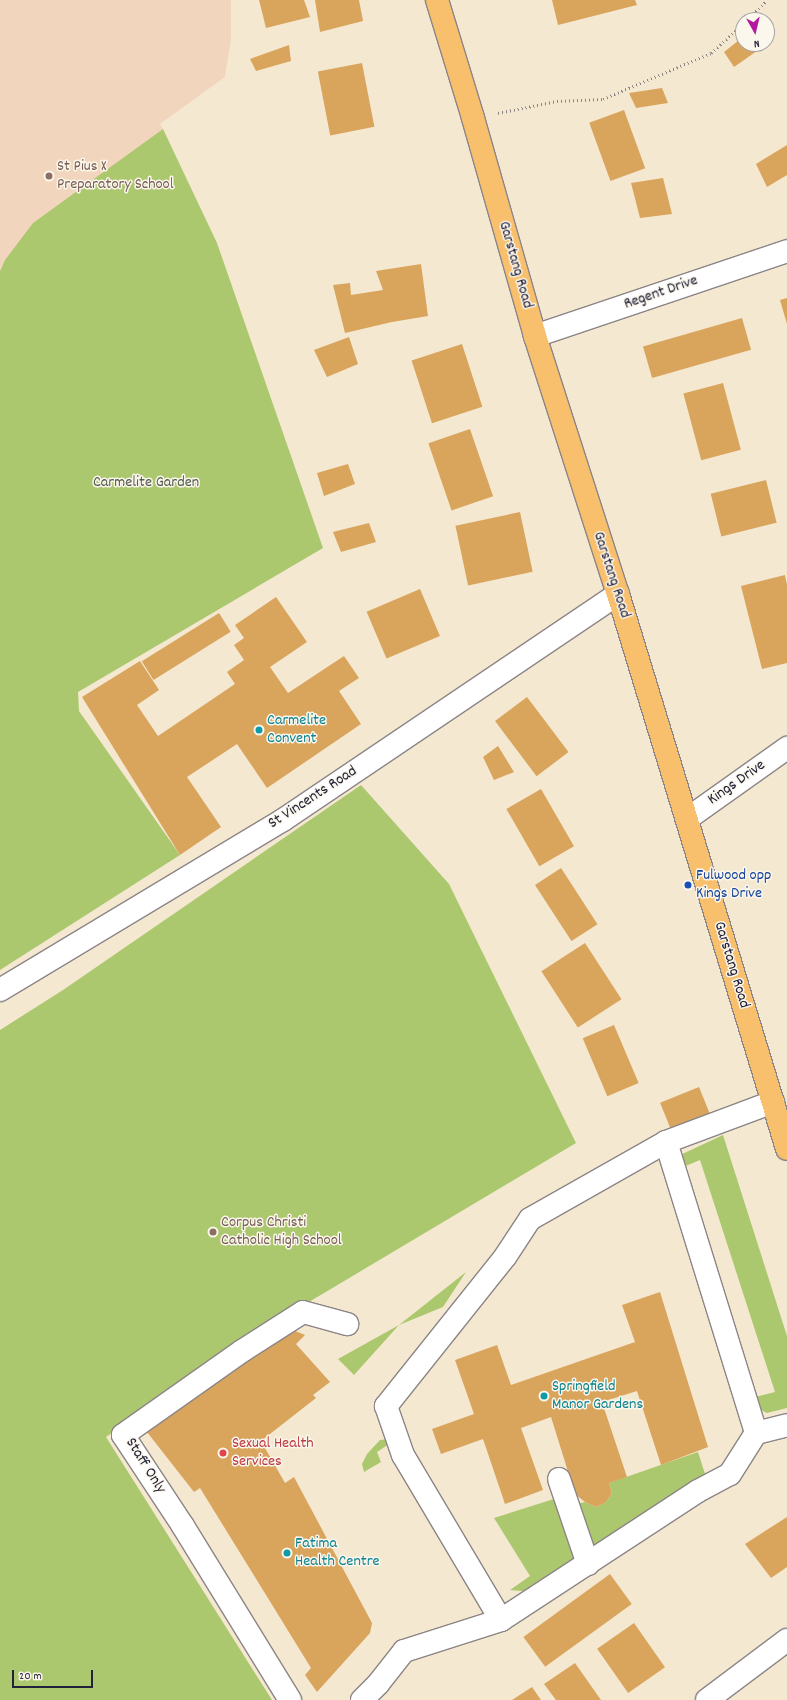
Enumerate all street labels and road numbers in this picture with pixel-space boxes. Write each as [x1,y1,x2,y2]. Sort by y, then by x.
street label: Garstang Road [493,219,537,311]
street label: Regent Drive [622,271,700,315]
street label: Garstang Road [588,529,634,621]
street label: Kings Drive [704,756,770,810]
street label: St Vincents Road [265,762,361,834]
street label: Garstang Road [709,919,753,1011]
street label: Staff Only [120,1435,170,1497]

